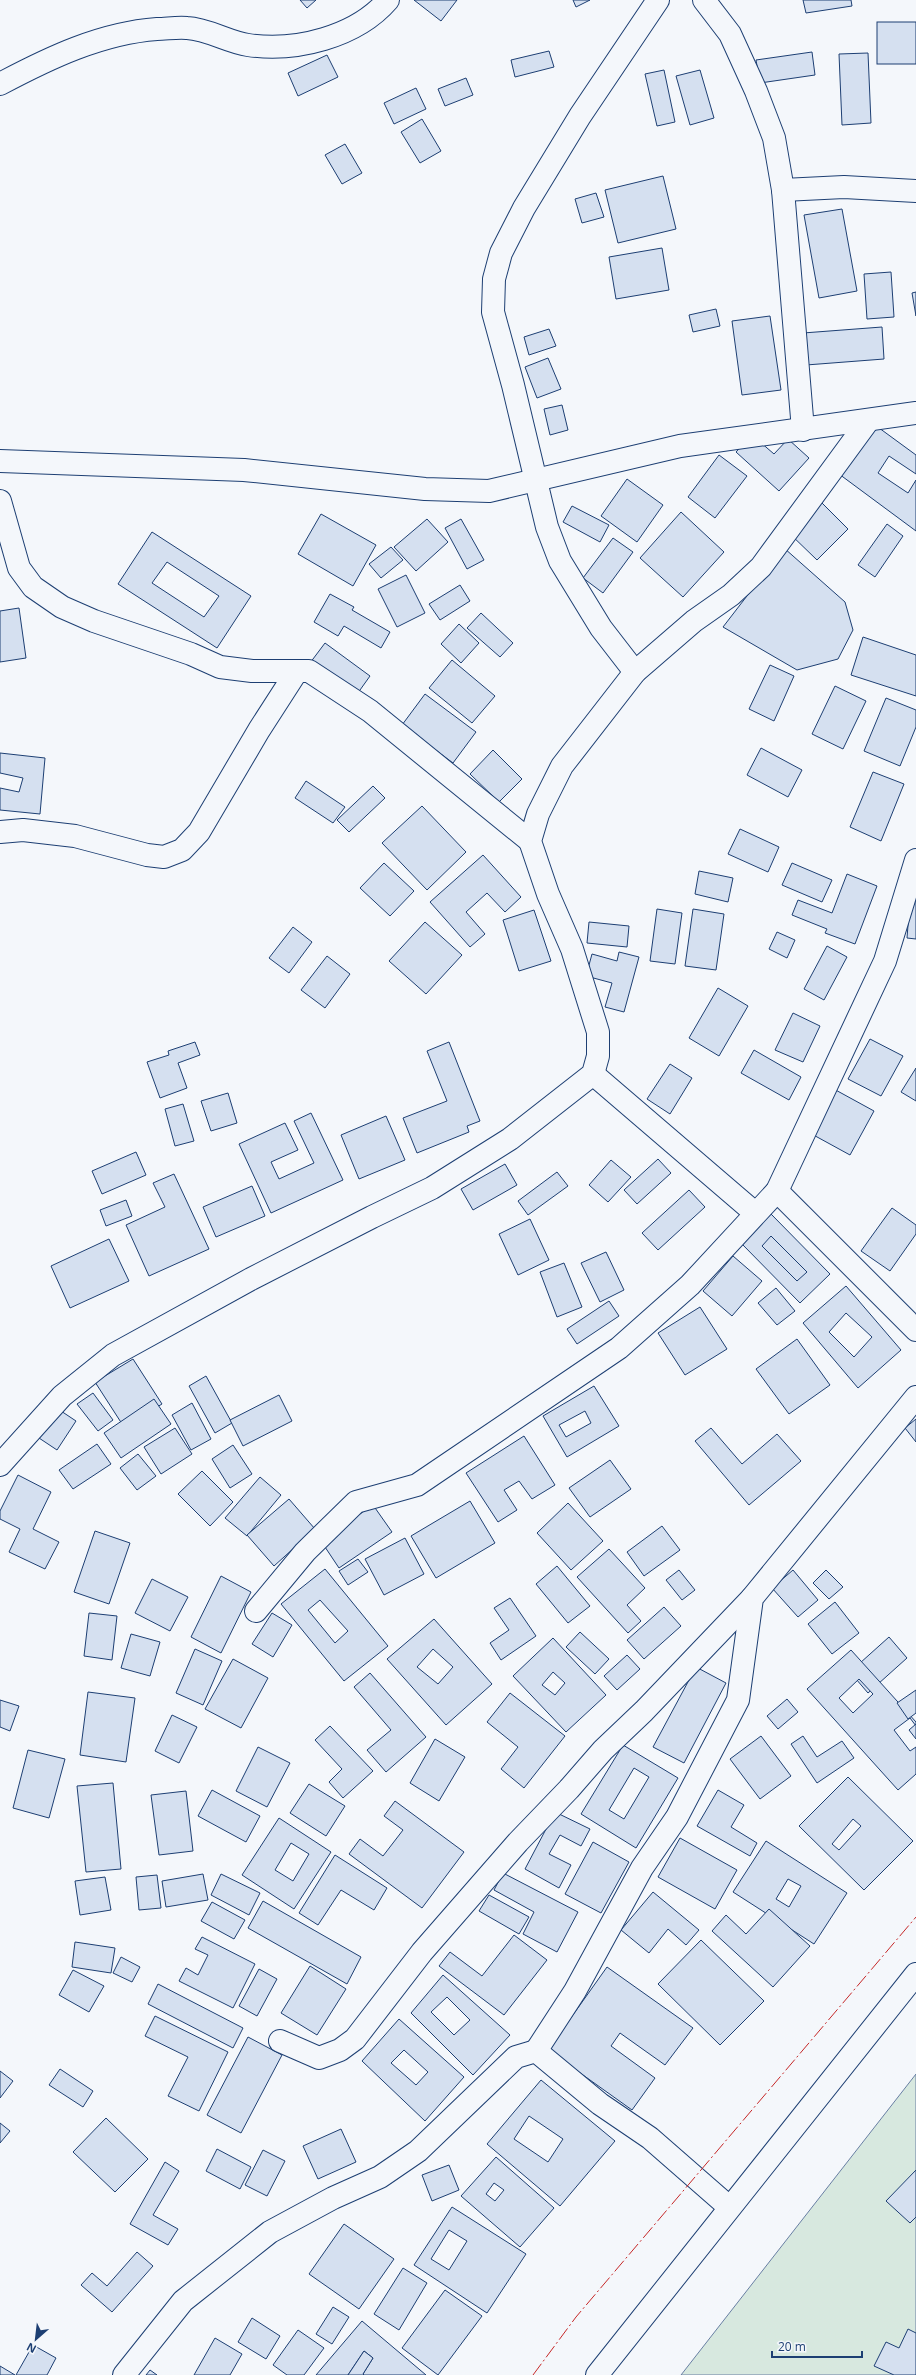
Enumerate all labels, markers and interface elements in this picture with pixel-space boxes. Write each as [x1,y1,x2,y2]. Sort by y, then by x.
north arrow [16,2319,56,2359]
scale bar [772,2333,862,2359]
text: 20 m [778,2338,806,2355]
text: N [24,2340,39,2357]

